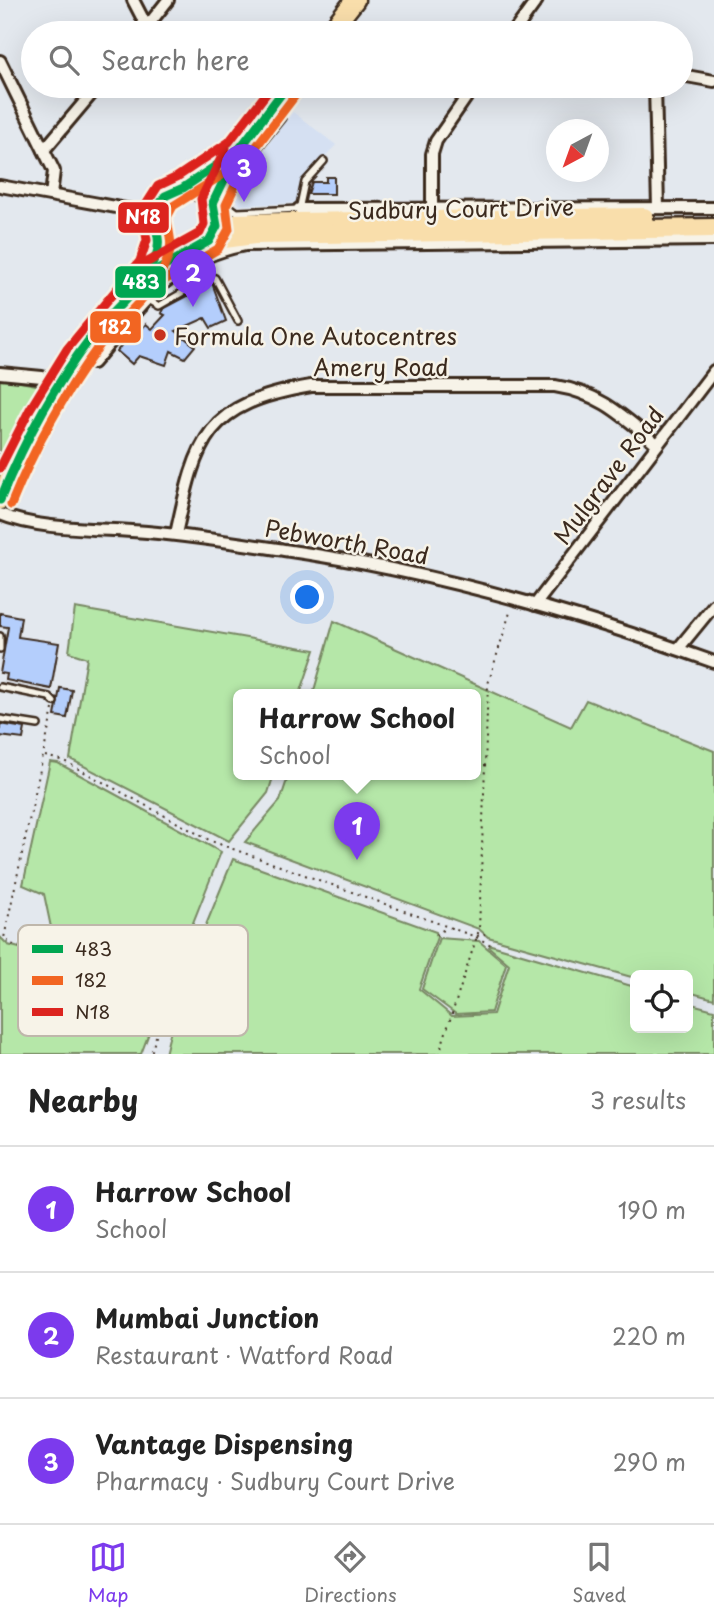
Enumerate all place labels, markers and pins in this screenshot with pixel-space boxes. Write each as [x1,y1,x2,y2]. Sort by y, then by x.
pin: 3 [221,144,267,202]
pin: 2 [170,249,216,307]
place label: Formula One Autocentres [174,318,457,353]
marker: Formula One Autocentres [152,327,168,343]
pin: 1 [334,802,380,860]

